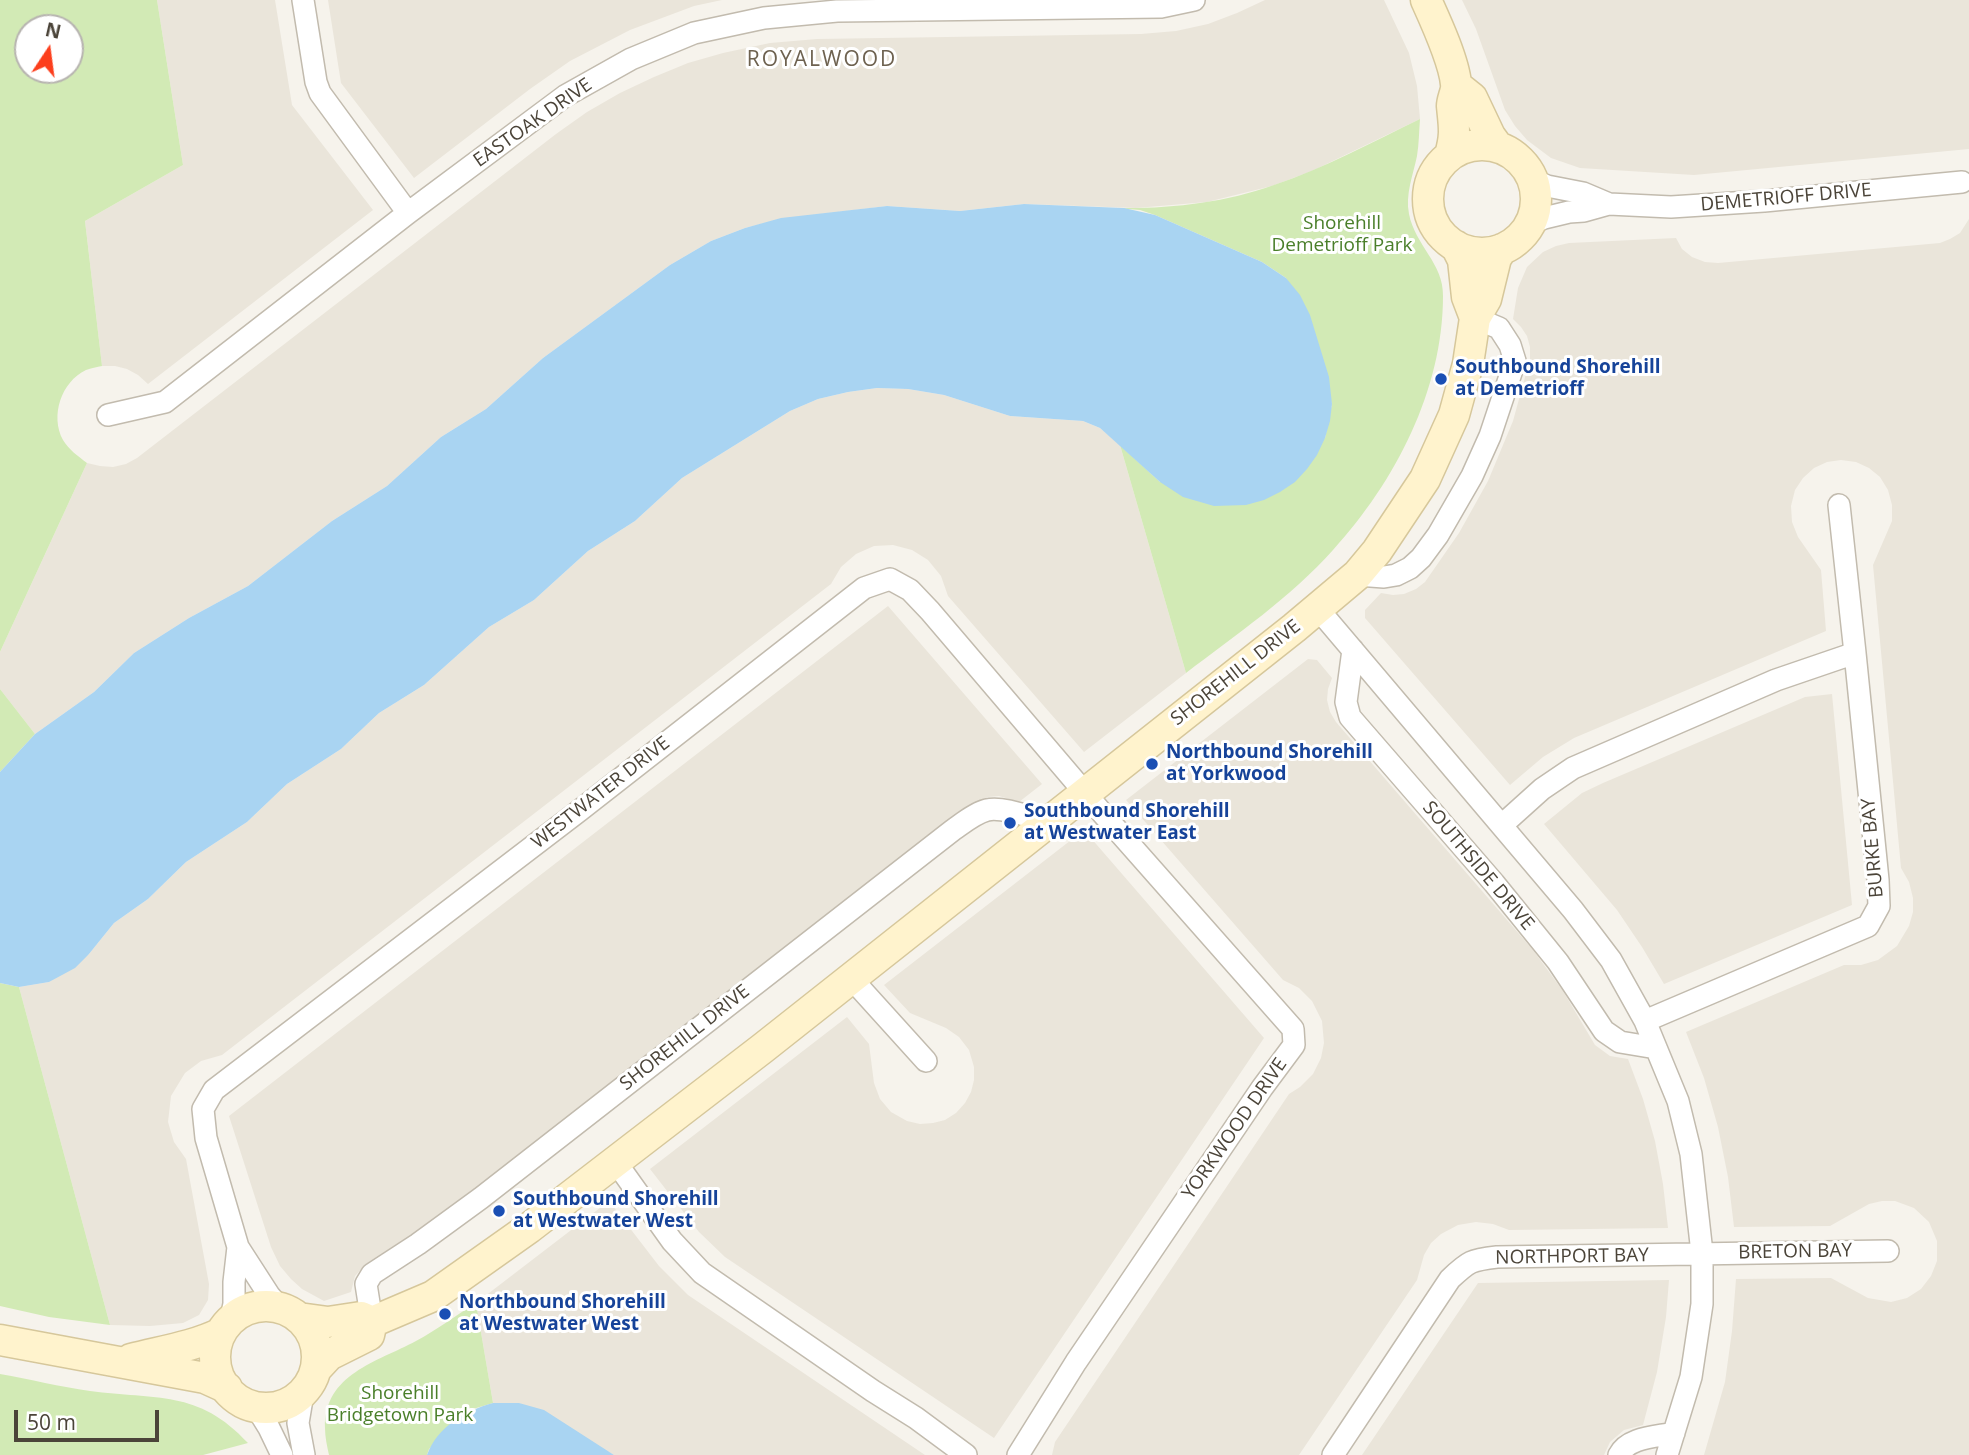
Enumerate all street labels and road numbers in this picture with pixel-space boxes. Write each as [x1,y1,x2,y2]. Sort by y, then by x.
street label: EASTOAK DRIVE [469,74,597,172]
street label: DEMETRIOFF DRIVE [1700,179,1872,217]
street label: SHOREHILL DRIVE [1167,615,1305,731]
street label: WESTWATER DRIVE [527,732,675,854]
street label: SOUTHSIDE DRIVE [1417,797,1539,935]
street label: BURKE BAY [1857,797,1889,899]
street label: SHOREHILL DRIVE [616,980,754,1096]
street label: YORKWOOD DRIVE [1178,1054,1292,1204]
street label: BRETON BAY [1738,1240,1852,1264]
street label: NORTHPORT BAY [1495,1244,1649,1270]

